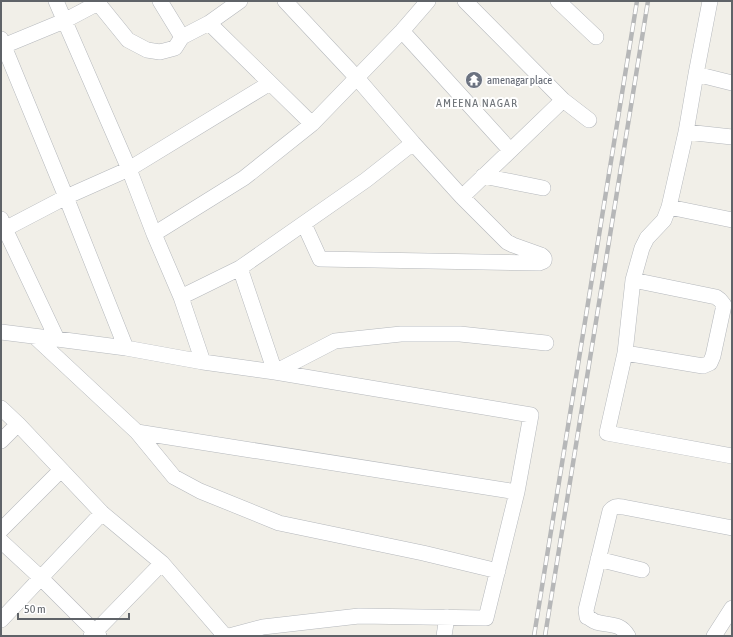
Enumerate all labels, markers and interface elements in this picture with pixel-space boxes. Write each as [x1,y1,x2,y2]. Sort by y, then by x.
temple icon: amenagar place [464,70,484,90]
place label: amenagar place [487,74,552,86]
district label: AMEENA NAGAR [436,96,518,110]
scale bar [18,595,129,621]
text: 50 m [24,602,46,616]

